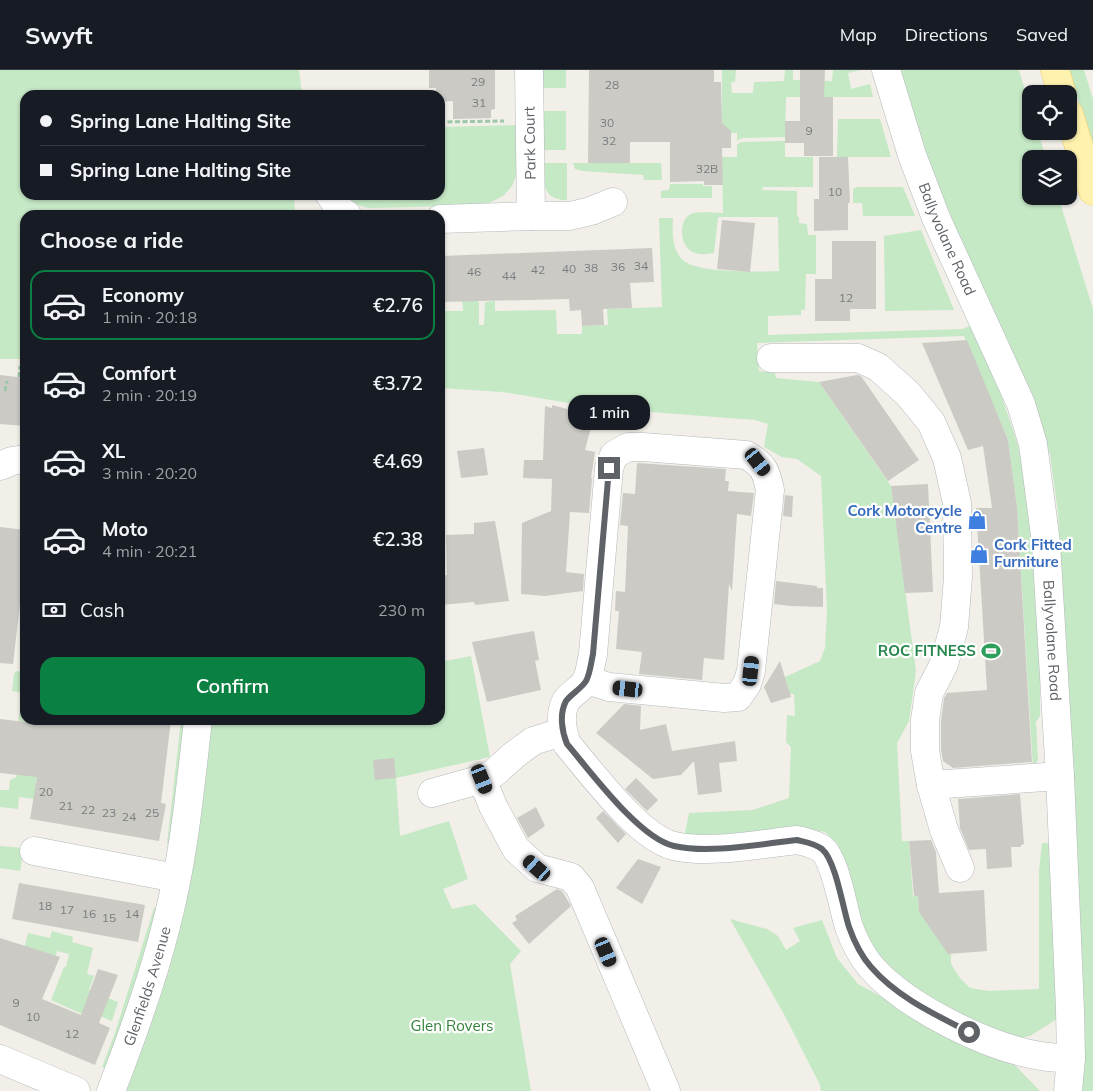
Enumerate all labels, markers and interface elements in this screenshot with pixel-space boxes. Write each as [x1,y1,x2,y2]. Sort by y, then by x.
text: Swyft [25,20,93,50]
text: Map [840,23,877,46]
text: Directions [905,23,988,46]
text: Saved [1016,23,1068,46]
house number: 29 [471,74,485,89]
house number: 28 [605,77,619,92]
map controls [1022,85,1077,205]
button: locate [1022,85,1077,140]
house number: 31 [472,95,486,110]
street label: Park Court [519,106,540,180]
text: Spring Lane Halting Site [70,109,291,133]
house number: 30 [600,115,614,130]
house number: 9 [805,123,813,138]
house number: 32 [602,133,616,148]
button: layers [1022,150,1077,205]
text: Spring Lane Halting Site [70,158,291,182]
house number: 32B [696,161,718,176]
street label: Ballyvolane Road [914,180,980,298]
house number: 10 [828,184,842,199]
text: Choose a ride [40,226,183,254]
house number: 34 [634,258,648,273]
house number: 36 [611,259,625,274]
house number: 38 [584,260,598,275]
house number: 40 [562,261,576,276]
house number: 42 [531,262,545,277]
house number: 46 [467,264,481,279]
house number: 44 [502,268,516,283]
icon: car [42,283,87,328]
text: Economy [102,283,184,307]
house number: 12 [839,290,853,305]
text: €2.76 [373,293,423,317]
text: 1 min · 20:18 [102,307,197,327]
icon: car [42,361,87,406]
text: Comfort [102,361,176,385]
text: €3.72 [373,371,423,395]
text: 2 min · 20:19 [102,385,197,405]
callout: 1 min [568,396,650,430]
text: 1 min [588,402,630,422]
icon: car [42,439,87,484]
text: XL [102,439,125,463]
car [742,446,773,478]
text: €4.69 [373,449,423,473]
route end [598,457,620,479]
text: 3 min · 20:20 [102,463,197,483]
place label: Cork Motorcycle Centre [848,501,962,537]
shop icon: Cork Motorcycle Centre [966,509,988,531]
icon: car [42,517,87,562]
text: Moto [102,517,148,541]
text: €2.38 [373,527,423,551]
place label: Cork Fitted Furniture [994,535,1072,571]
text: 4 min · 20:21 [102,541,197,561]
shop icon: Cork Fitted Furniture [968,543,990,565]
street label: Ballyvolane Road [1039,579,1065,701]
icon: cash [40,596,68,624]
text: Cash [80,598,125,622]
text: 230 m [378,600,425,620]
sports icon: ROC FITNESS [980,640,1002,662]
place label: ROC FITNESS [878,641,976,660]
car [741,655,760,687]
button: Confirm [40,657,425,715]
car [612,680,643,698]
car [469,762,494,796]
house number: 20 [39,784,53,799]
house number: 21 [59,798,73,813]
house number: 22 [81,802,95,817]
house number: 23 [102,805,116,820]
house number: 25 [145,805,159,820]
house number: 24 [122,809,136,824]
car [520,852,553,884]
house number: 18 [38,898,52,913]
house number: 17 [60,902,74,917]
house number: 16 [82,906,96,921]
house number: 14 [125,906,139,921]
house number: 15 [102,910,116,925]
street label: Glenfields Avenue [119,924,175,1049]
car [593,935,618,969]
house number: 9 [12,995,20,1010]
house number: 10 [26,1009,40,1024]
park label: Glen Rovers [411,1016,493,1035]
route start [958,1021,980,1043]
house number: 12 [65,1026,79,1041]

